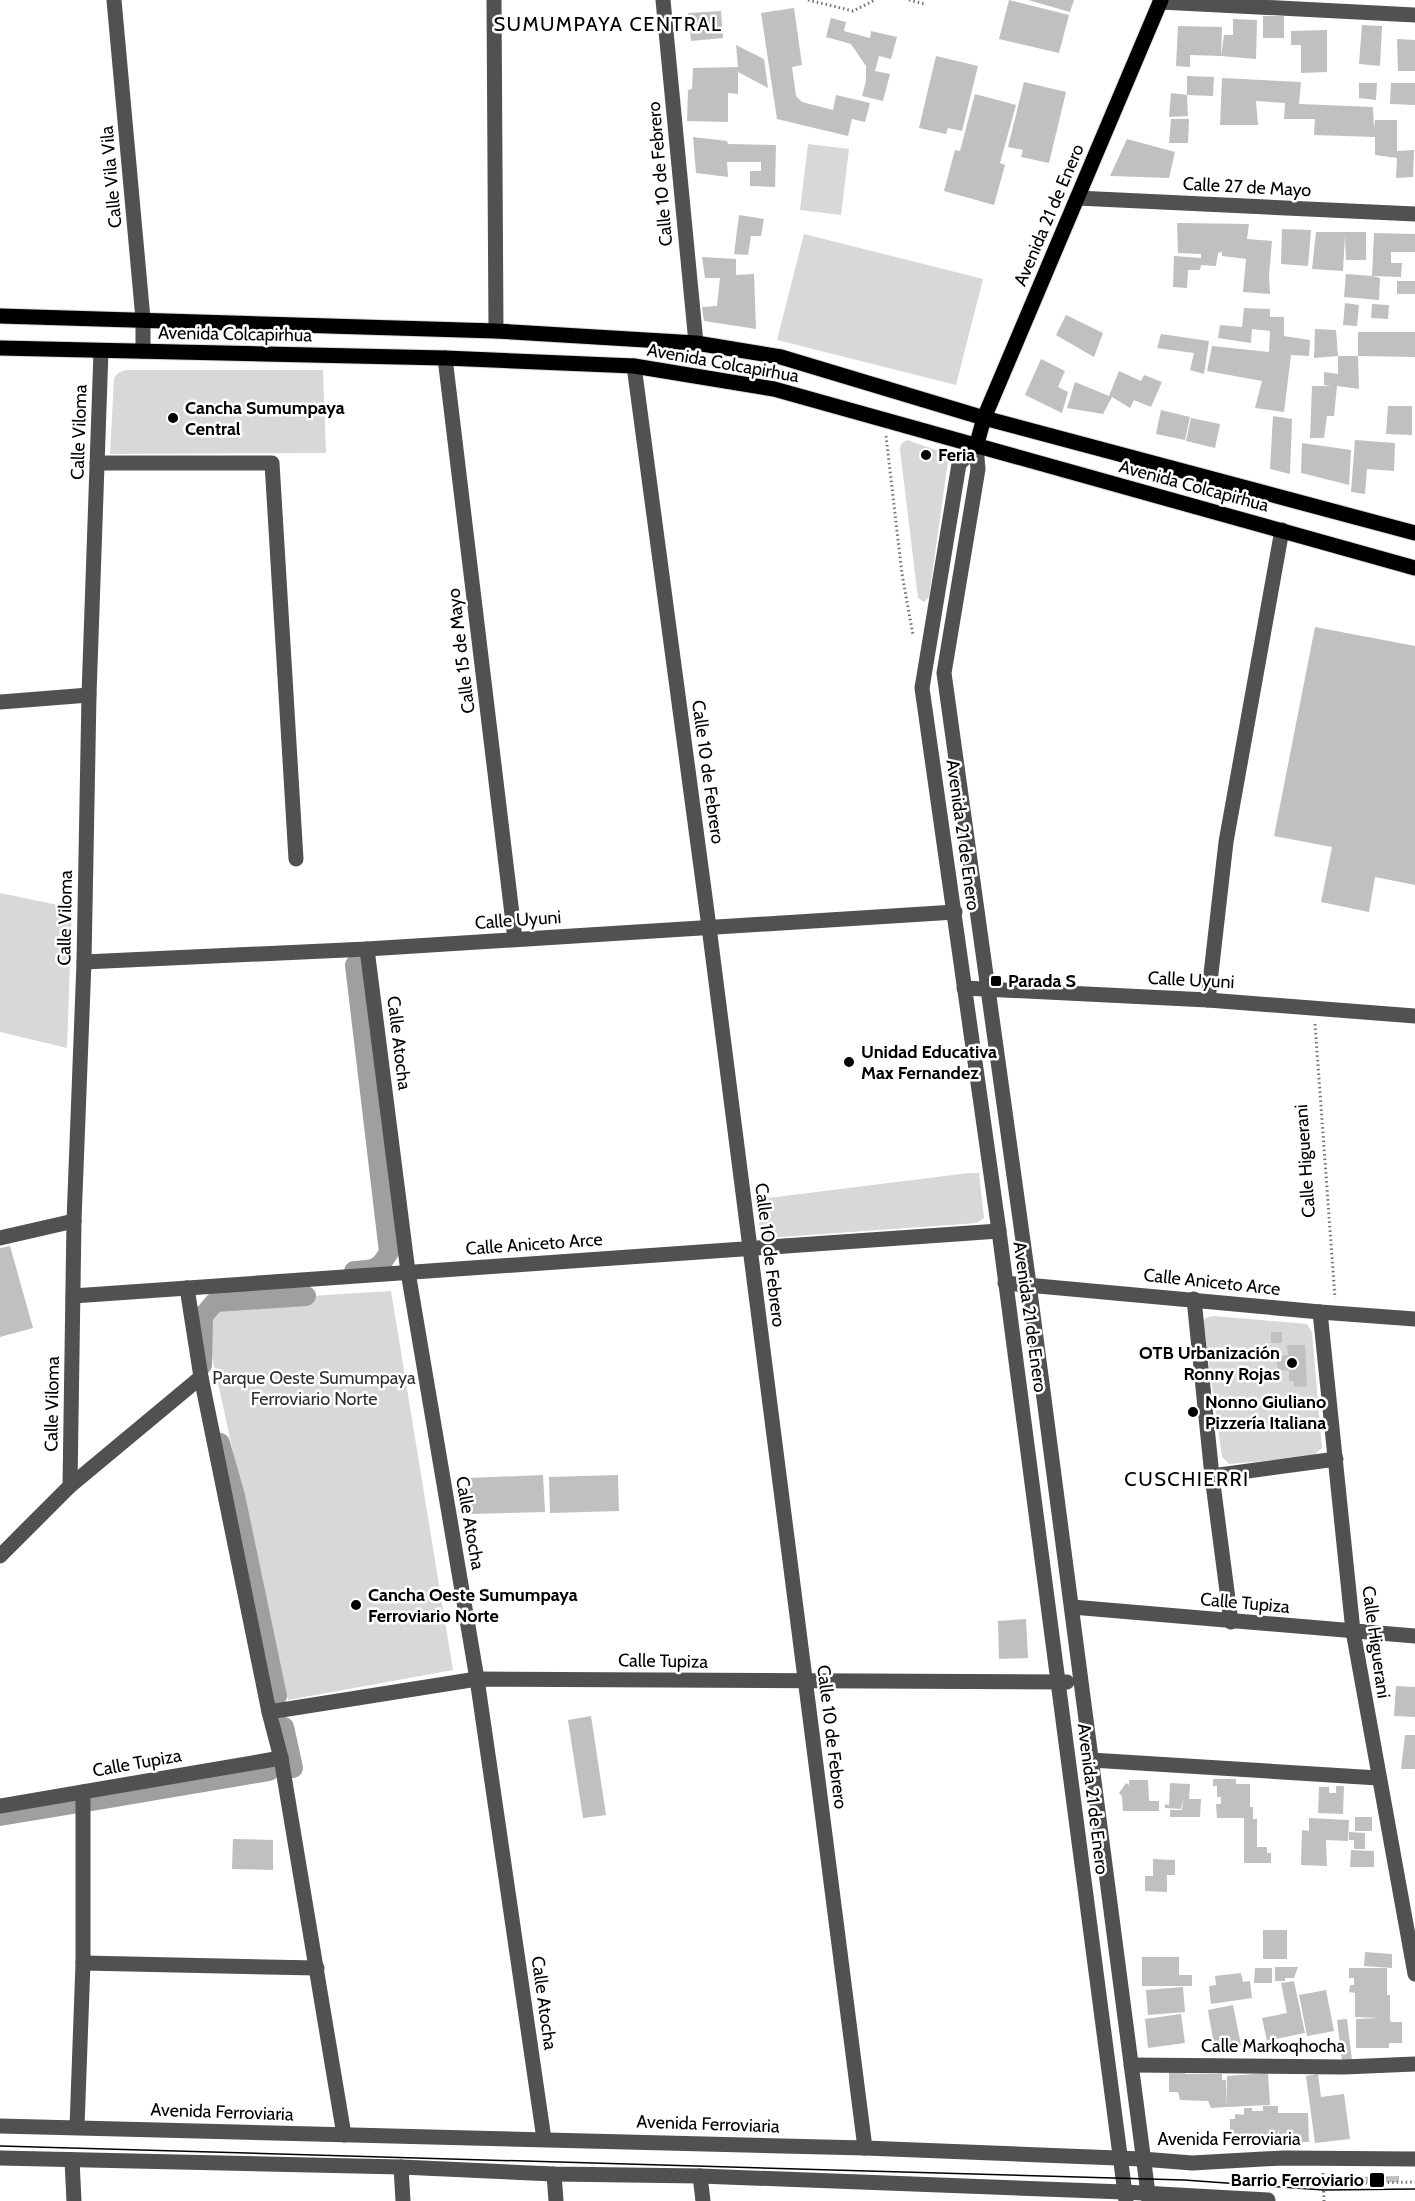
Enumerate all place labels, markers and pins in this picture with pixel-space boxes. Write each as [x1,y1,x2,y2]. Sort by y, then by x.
place label: Cancha Sumumpaya Central [185,397,345,440]
marker: Cancha Sumumpaya Central [166,411,180,425]
place label: Feria [938,444,975,466]
marker: Feria [919,448,933,462]
place label: Parada S [1008,970,1076,992]
marker: Parada S [989,974,1003,988]
place label: Unidad Educativa Max Fernandez [861,1041,997,1084]
marker: Unidad Educativa Max Fernandez [842,1055,856,1069]
place label: OTB Urbanización Ronny Rojas [1139,1342,1280,1385]
marker: OTB Urbanización Ronny Rojas [1285,1356,1299,1370]
place label: Nonno Giuliano Pizzería Italiana [1205,1391,1326,1434]
marker: Nonno Giuliano Pizzería Italiana [1186,1405,1200,1419]
place label: Cancha Oeste Sumumpaya Ferroviario Norte [368,1584,578,1627]
marker: Cancha Oeste Sumumpaya Ferroviario Norte [349,1598,363,1612]
place label: Barrio Ferroviario [1231,2169,1364,2191]
marker: Barrio Ferroviario [1368,2171,1386,2189]

